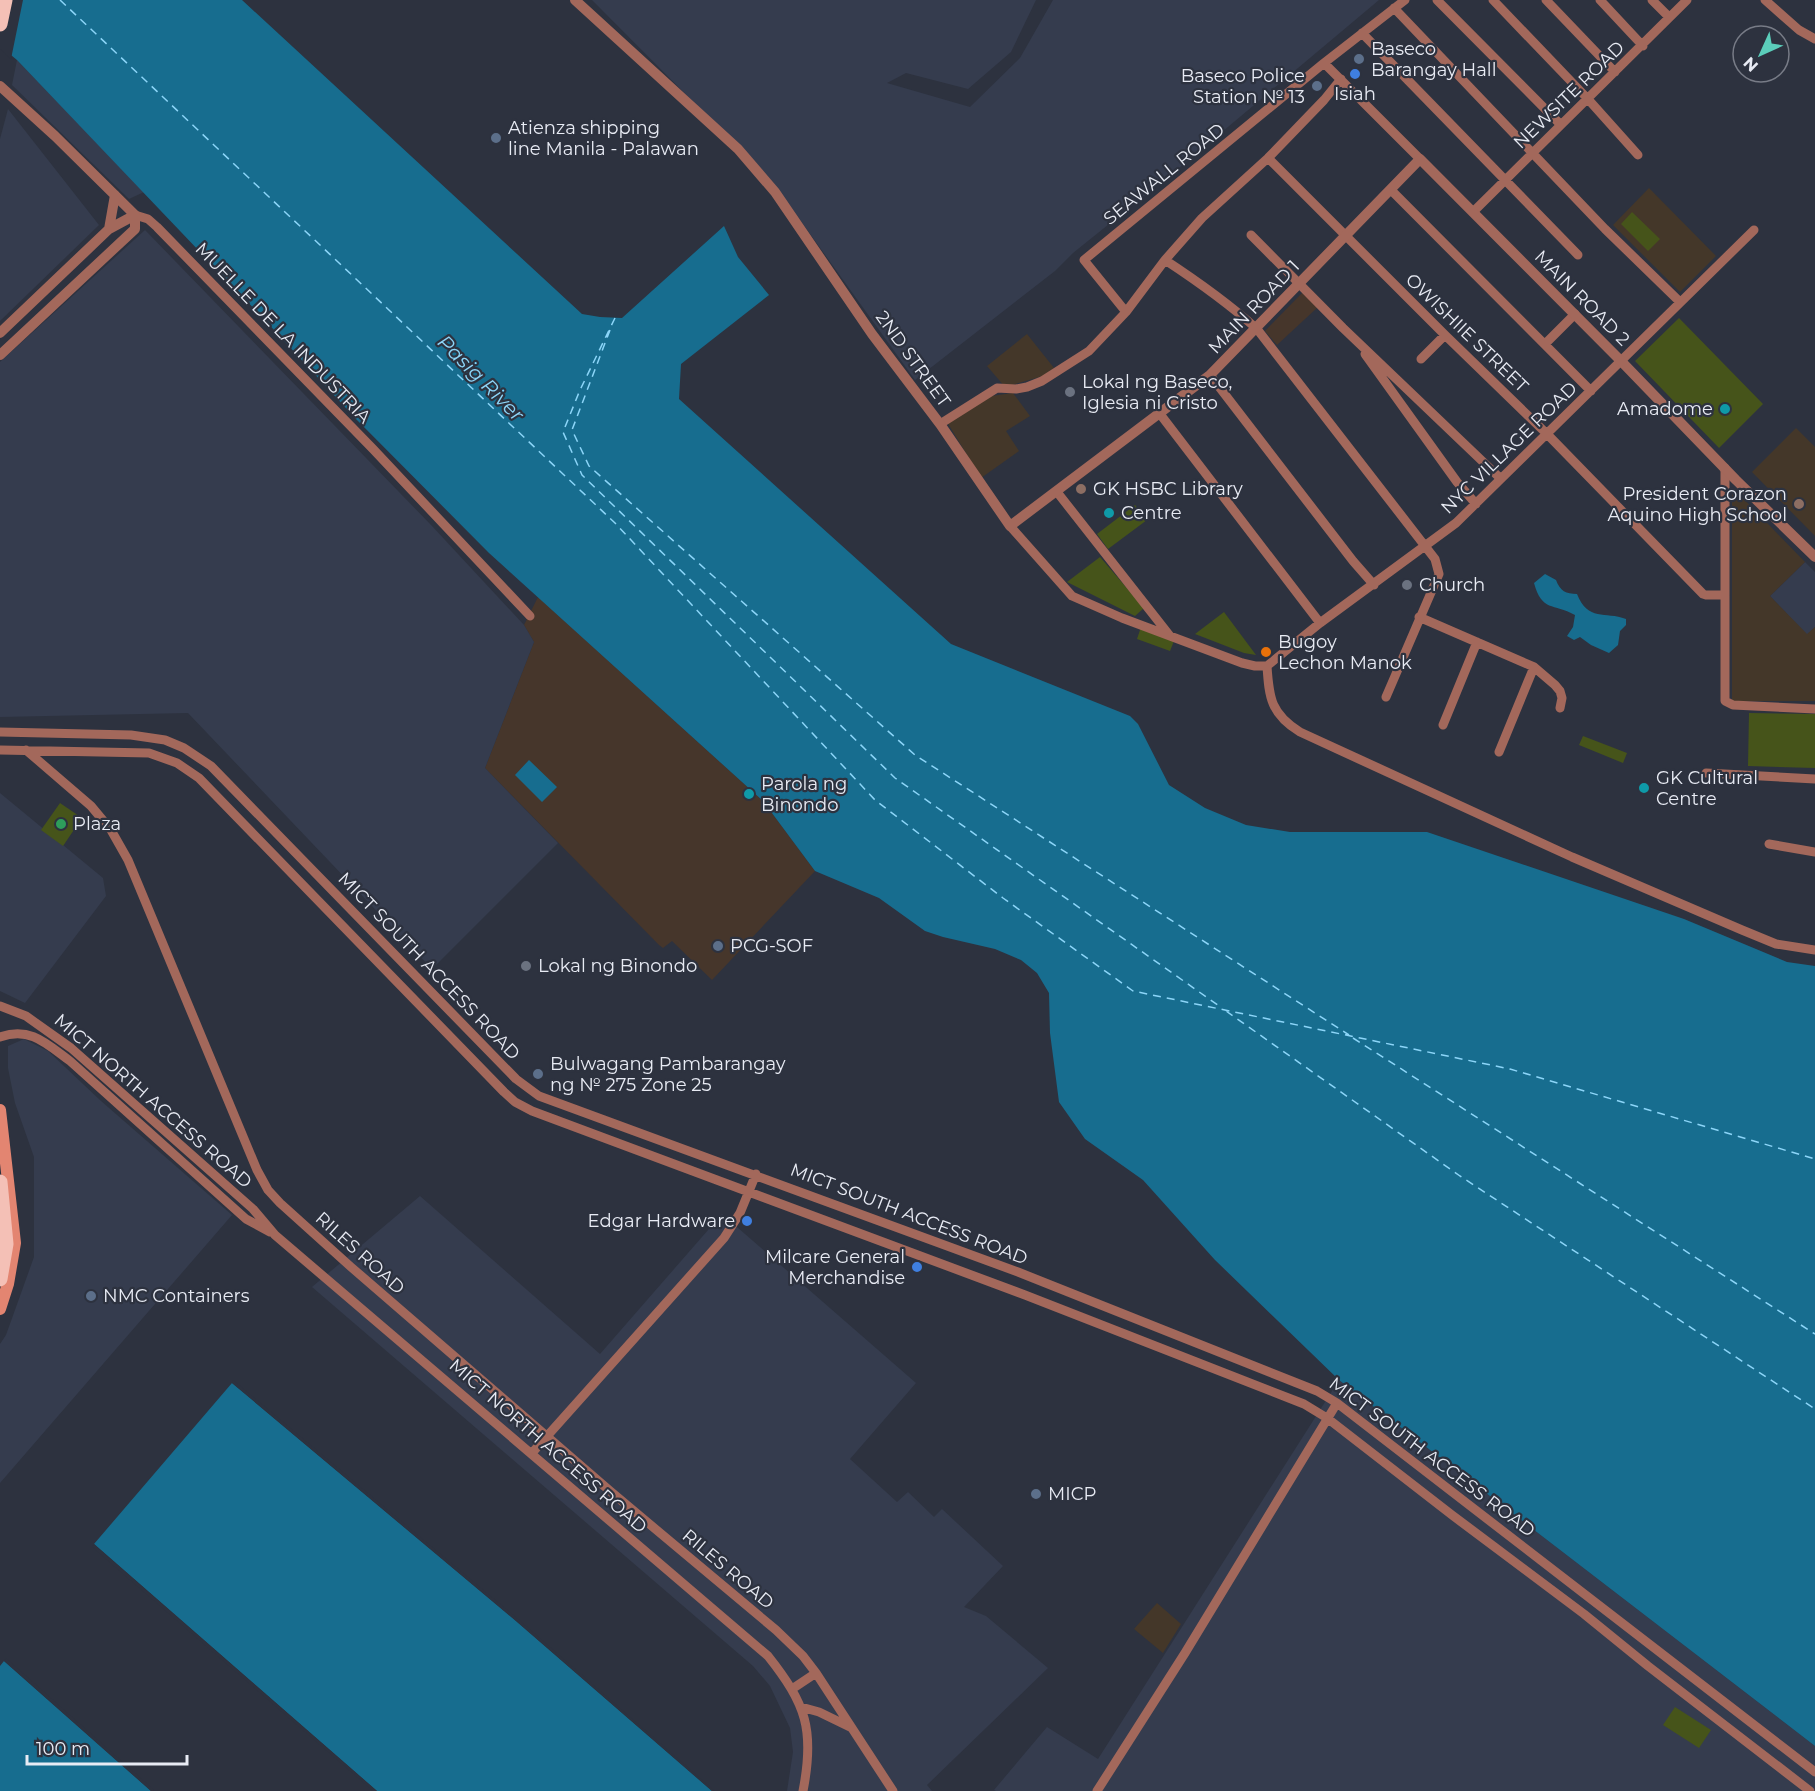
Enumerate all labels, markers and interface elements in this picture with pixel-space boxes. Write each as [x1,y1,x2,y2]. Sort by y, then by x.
north arrow [1731,24,1791,84]
street label: NEWSITE ROAD [1509,37,1629,153]
place label: Baseco Barangay Hall [1371,38,1496,81]
marker: Baseco Barangay Hall [1352,52,1366,66]
text: N [1739,53,1762,76]
place label: Baseco Police Station № 13 [1181,65,1305,108]
marker: Isiah [1348,67,1362,81]
marker: Baseco Police Station № 13 [1310,79,1324,93]
place label: Isiah [1334,83,1376,105]
place label: Atienza shipping line Manila - Palawan [508,117,699,160]
street label: SEAWALL ROAD [1099,118,1229,230]
marker: Atienza shipping line Manila - Palawan [489,131,503,145]
street label: MUELLE DE LA INDUSTRIA [191,238,375,428]
street label: MAIN ROAD 2 [1530,246,1634,350]
street label: MAIN ROAD 1 [1204,256,1304,358]
street label: OWISHIIE STREET [1401,269,1533,398]
street label: 2ND STREET [871,307,956,412]
water label: Pasig River [433,330,530,427]
place label: Lokal ng Baseco, Iglesia ni Cristo [1082,371,1232,414]
street label: NYC VILLAGE ROAD [1436,377,1582,519]
marker: Lokal ng Baseco, Iglesia ni Cristo [1063,385,1077,399]
place label: Amadome [1617,398,1713,420]
marker: Amadome [1718,402,1732,416]
place label: GK HSBC Library [1093,478,1243,500]
marker: GK HSBC Library [1074,482,1088,496]
place label: President Corazon Aquino High School [1608,483,1787,526]
marker: President Corazon Aquino High School [1792,497,1806,511]
place label: Centre [1121,502,1182,524]
marker: Centre [1102,506,1116,520]
place label: Church [1419,574,1485,596]
marker: Church [1400,578,1414,592]
place label: Bugoy Lechon Manok [1278,631,1412,674]
marker: Bugoy Lechon Manok [1259,645,1273,659]
place label: GK Cultural Centre [1656,767,1758,810]
place label: Parola ng Binondo [761,773,847,816]
marker: GK Cultural Centre [1637,781,1651,795]
marker: Parola ng Binondo [742,787,756,801]
place label: Plaza [73,813,121,835]
marker: Plaza [54,817,68,831]
street label: MICT SOUTH ACCESS ROAD [333,868,525,1064]
place label: PCG-SOF [730,935,813,957]
marker: PCG-SOF [711,939,725,953]
place label: Lokal ng Binondo [538,955,697,977]
marker: Lokal ng Binondo [519,959,533,973]
street label: MICT NORTH ACCESS ROAD [50,1009,256,1193]
place label: Bulwagang Pambarangay ng № 275 Zone 25 [550,1053,786,1096]
marker: Bulwagang Pambarangay ng № 275 Zone 25 [531,1067,545,1081]
street label: MICT SOUTH ACCESS ROAD [787,1159,1031,1269]
street label: RILES ROAD [311,1207,409,1299]
place label: Edgar Hardware [588,1210,735,1232]
marker: Edgar Hardware [740,1214,754,1228]
place label: Milcare General Merchandise [765,1246,905,1289]
marker: Milcare General Merchandise [910,1260,924,1274]
place label: NMC Containers [103,1285,250,1307]
marker: NMC Containers [84,1289,98,1303]
street label: MICT NORTH ACCESS ROAD [445,1354,651,1538]
street label: MICT SOUTH ACCESS ROAD [1325,1372,1539,1542]
place label: MICP [1048,1483,1096,1505]
marker: MICP [1029,1487,1043,1501]
street label: RILES ROAD [678,1524,778,1614]
scale bar [27,1728,188,1766]
text: 100 m [36,1738,90,1760]

